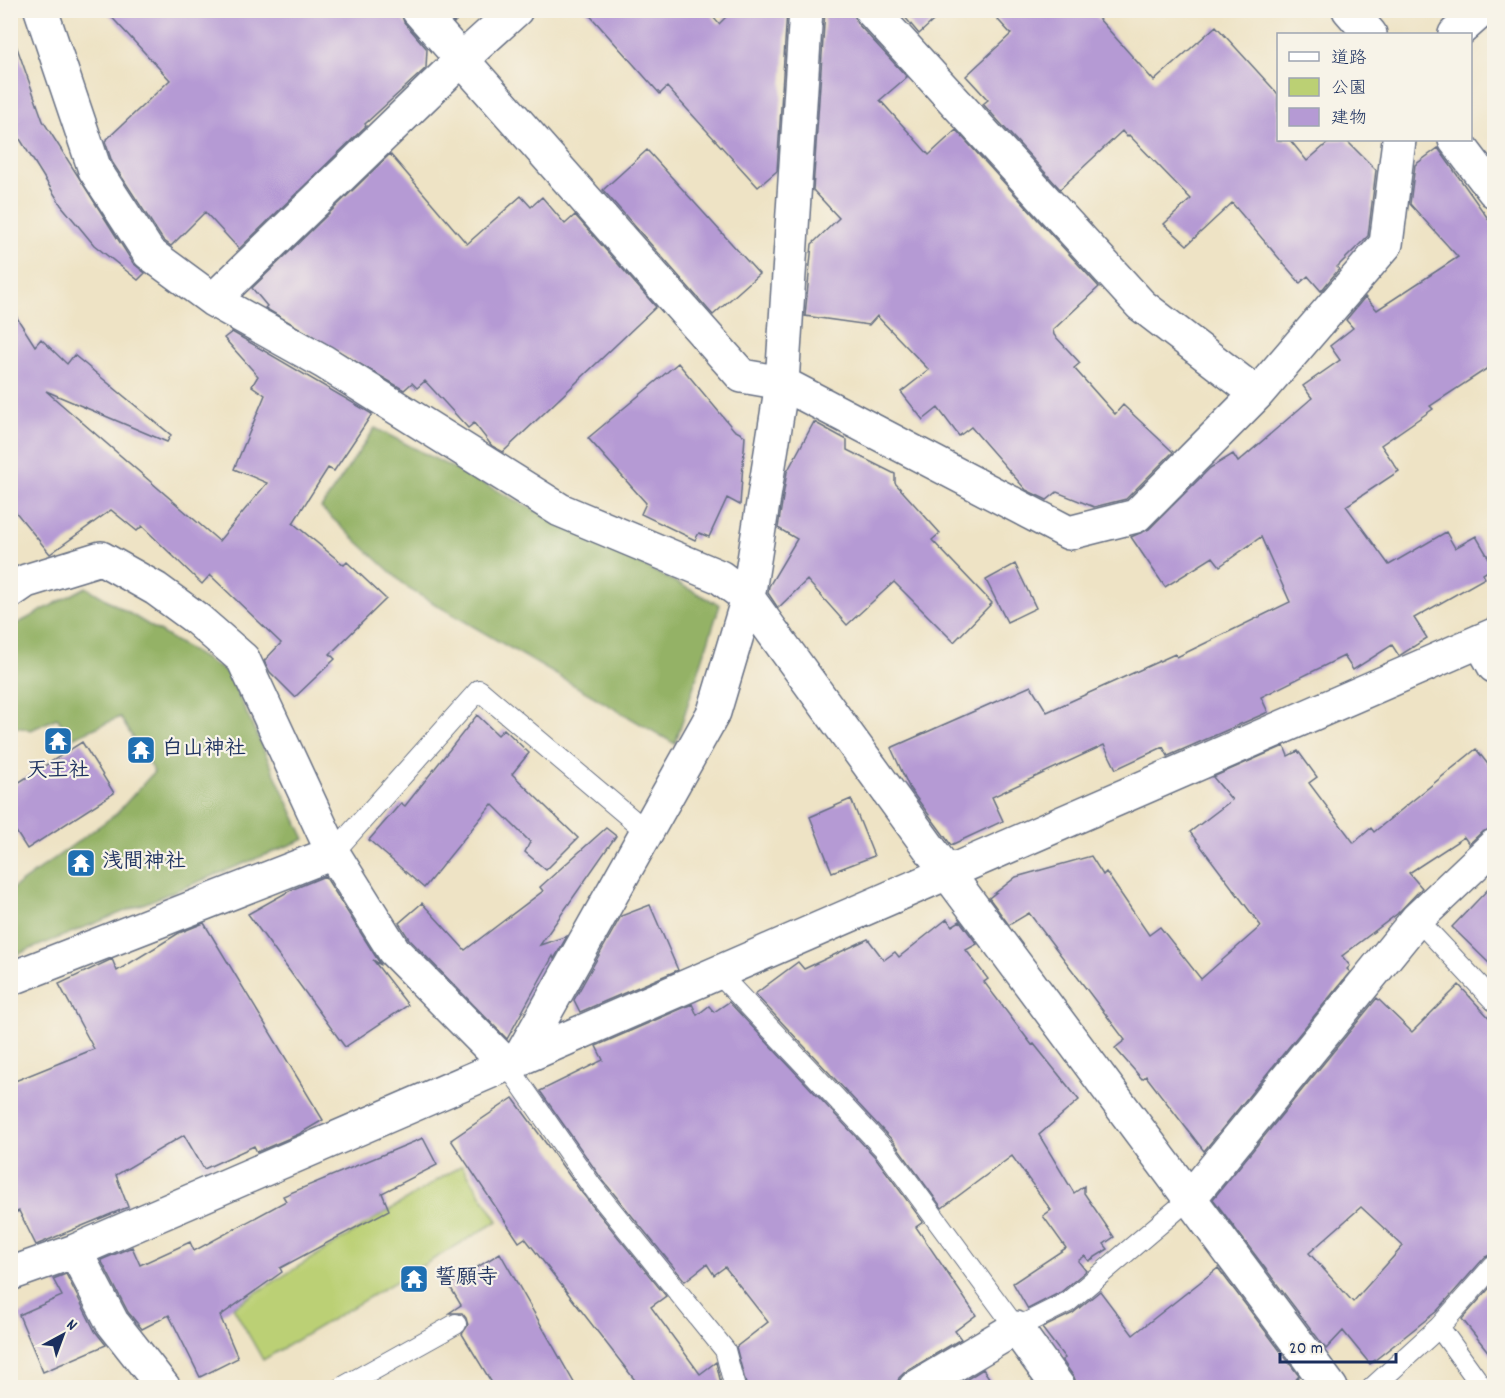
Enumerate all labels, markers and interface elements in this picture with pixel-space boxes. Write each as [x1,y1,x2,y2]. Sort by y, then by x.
legend [1277,33,1472,141]
text: 道路 [1331,47,1367,72]
text: 公園 [1331,77,1367,102]
text: 建物 [1331,107,1367,132]
temple icon: 天王社 [42,725,74,757]
temple icon: 白山神社 [125,734,157,766]
place label: 白山神社 [162,735,246,765]
place label: 天王社 [27,757,90,787]
temple icon: 浅間神社 [65,847,97,879]
place label: 浅間神社 [102,848,186,878]
temple icon: 誓願寺 [398,1263,430,1295]
place label: 誓願寺 [435,1264,498,1294]
north arrow [33,1305,93,1365]
text: N [61,1314,82,1337]
scale bar [1280,1326,1396,1364]
text: 20 m [1289,1337,1323,1362]

